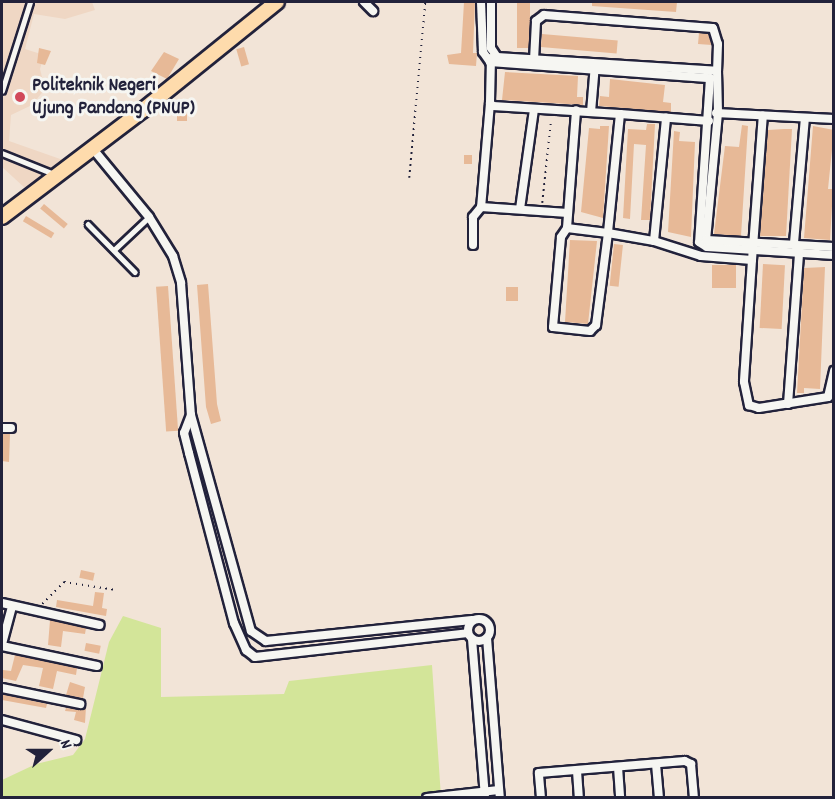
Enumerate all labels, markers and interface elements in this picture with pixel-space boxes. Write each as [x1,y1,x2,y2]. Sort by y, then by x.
place label: Politeknik Negeri Ujung Pandang (PNUP) [32,74,195,121]
marker: Politeknik Negeri Ujung Pandang (PNUP) [13,90,27,104]
north arrow [18,721,78,781]
text: N [53,737,77,752]

